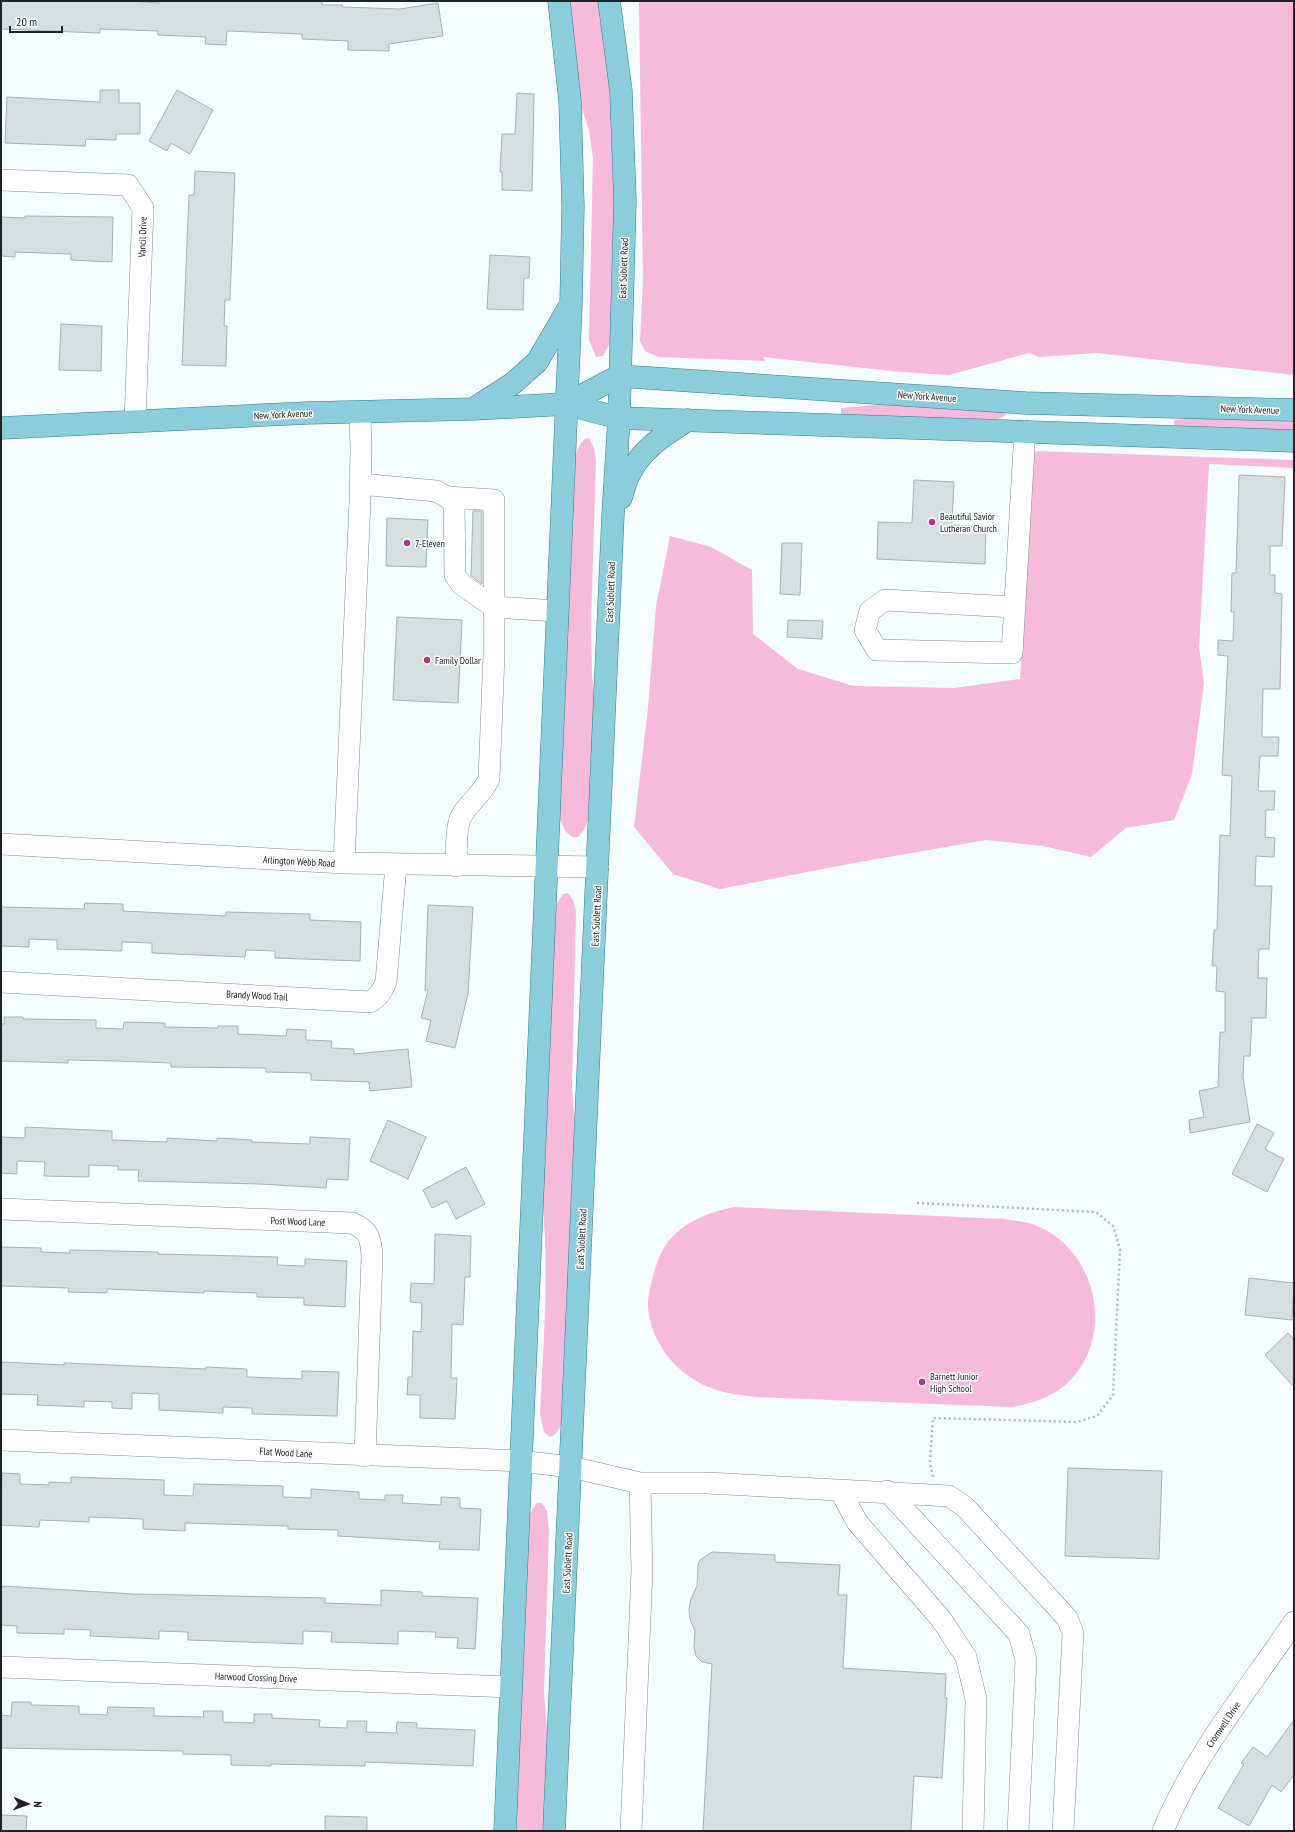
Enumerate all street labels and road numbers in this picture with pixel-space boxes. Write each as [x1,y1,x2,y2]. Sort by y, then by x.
street label: Vancil Drive [135,216,150,259]
street label: East Sublett Road [616,237,631,299]
street label: New York Avenue [897,388,957,405]
street label: New York Avenue [1220,402,1280,417]
street label: New York Avenue [253,406,313,423]
street label: East Sublett Road [603,561,618,623]
street label: Arlington Webb Road [262,853,335,870]
street label: East Sublett Road [588,885,605,947]
street label: Brandy Wood Trail [226,987,289,1004]
street label: East Sublett Road [573,1208,590,1270]
street label: Post Wood Lane [270,1214,326,1229]
street label: Flat Wood Lane [259,1445,313,1460]
street label: East Sublett Road [559,1532,576,1594]
street label: Harwood Crossing Drive [215,1670,297,1685]
street label: Cromwell Drive [1203,1699,1244,1750]

